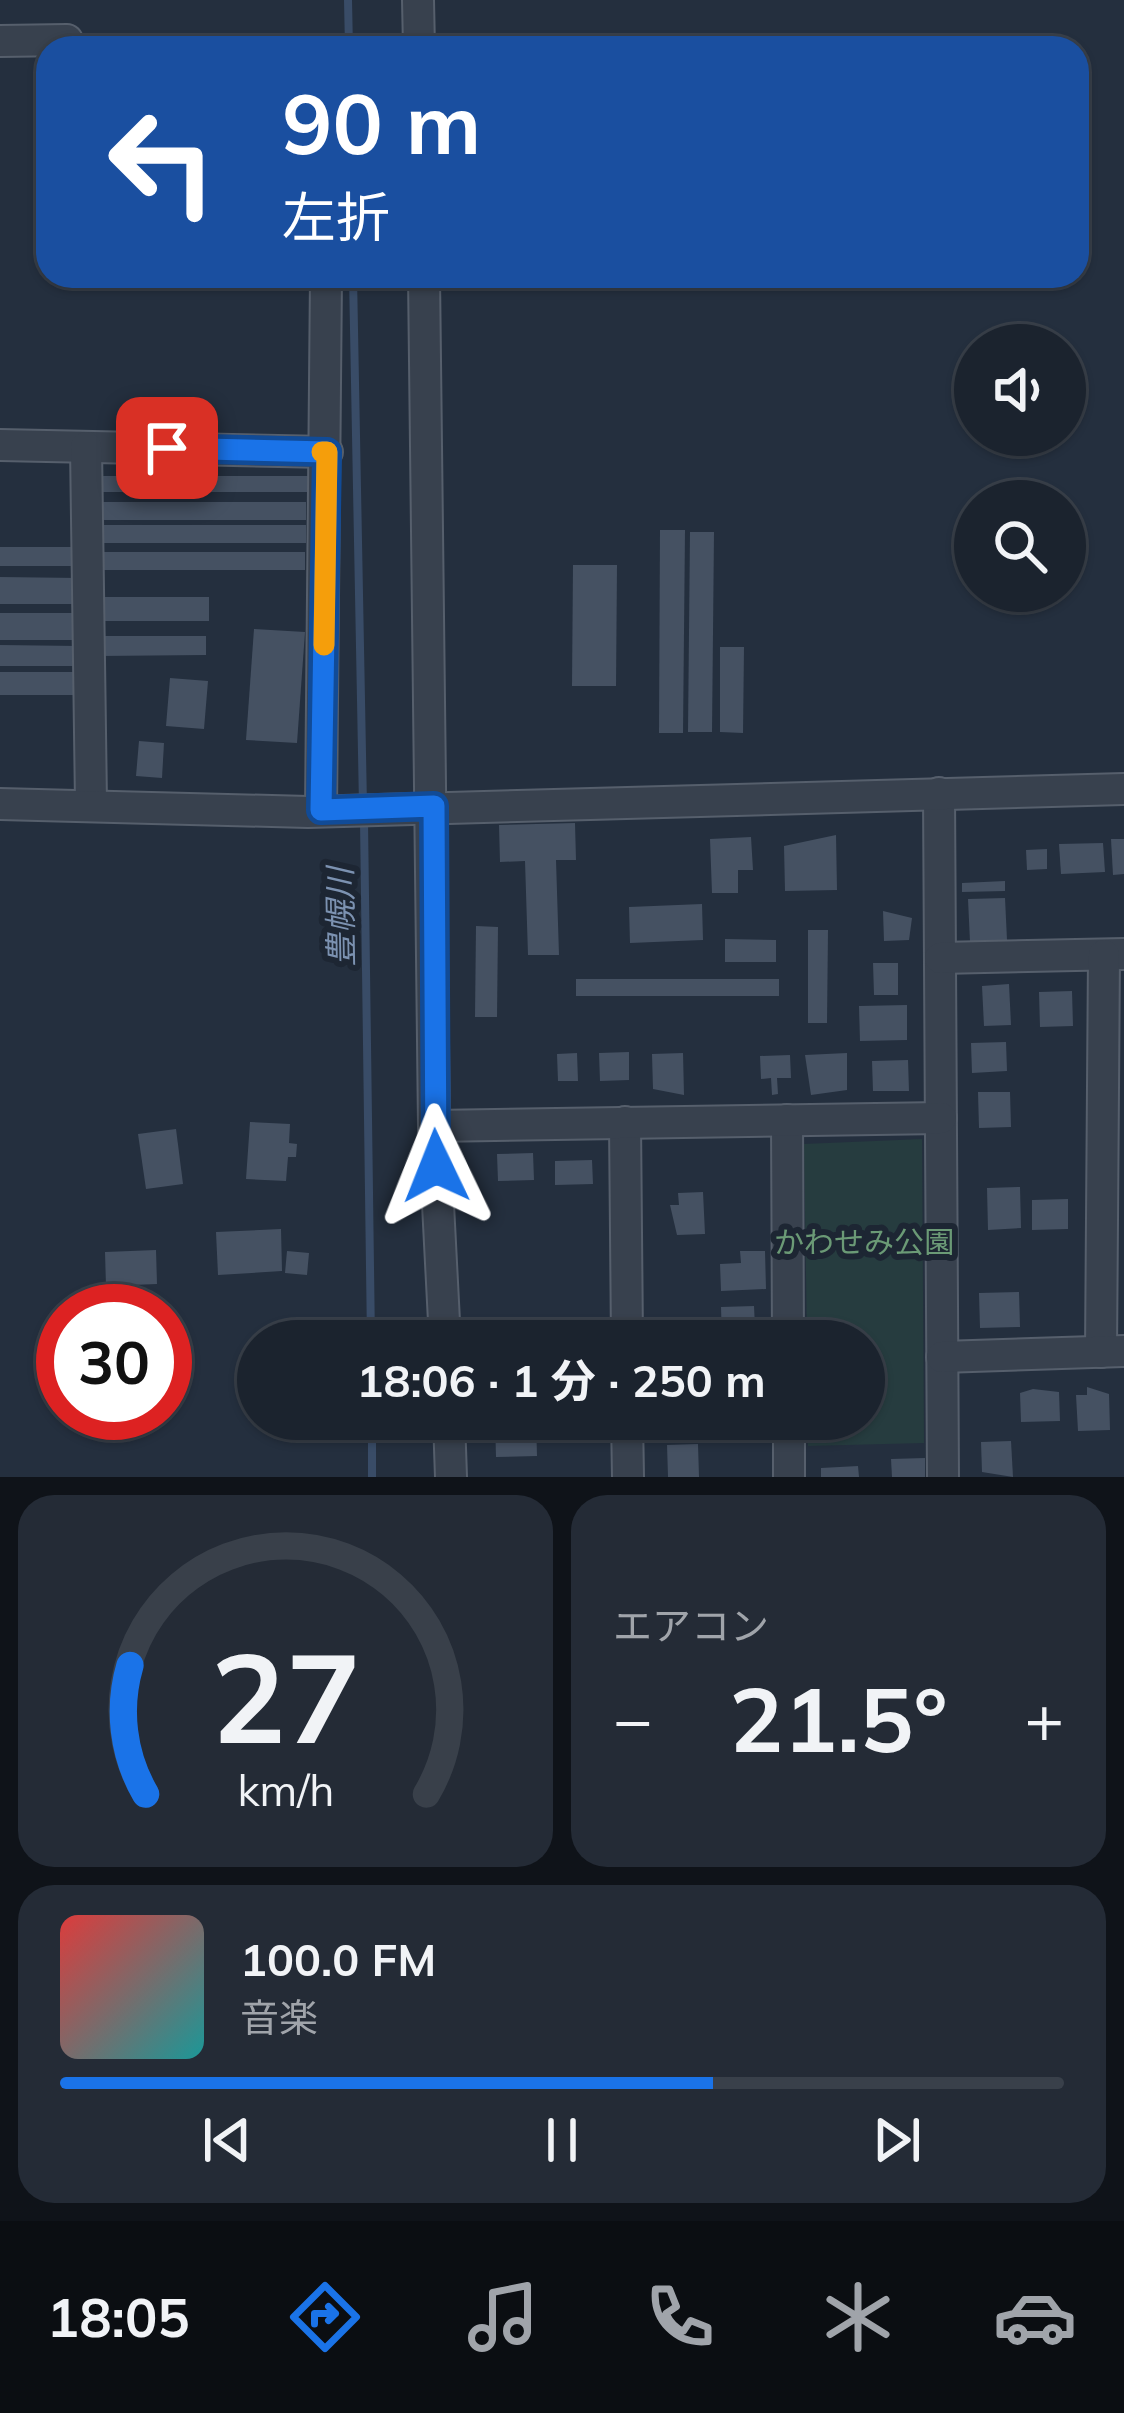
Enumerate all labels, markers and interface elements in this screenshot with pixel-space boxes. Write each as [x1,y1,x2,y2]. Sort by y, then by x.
text: 90 m [282,70,481,175]
icon: left [84,84,240,240]
text: 左折 [282,183,390,251]
map controls [954,324,1086,612]
button: sound [954,324,1086,456]
pin [116,397,218,499]
icon: arrive [134,415,200,481]
button: search [954,480,1086,612]
water label: 豊幌川 [319,864,361,967]
position arrow [373,1103,499,1229]
park label: かわせみ公園 [774,1223,954,1261]
speed limit sign: 30 [36,1284,192,1440]
text: 18:06 · 1 分 · 250 m [356,1352,766,1408]
text: エアコン [613,1601,769,1650]
text: 27 [211,1618,360,1774]
text: 21.5° [729,1662,948,1775]
text: − [613,1677,653,1760]
text: + [1024,1677,1064,1760]
text: km/h [237,1763,334,1817]
text: 100.0 FM [240,1931,436,1987]
text: 音楽 [240,1993,318,2042]
icon: previous [194,2107,260,2173]
icon: pause [529,2107,595,2173]
icon: next [864,2107,930,2173]
icon: directions [283,2275,367,2359]
icon: music [461,2275,545,2359]
icon: phone [638,2275,722,2359]
icon: climate [816,2275,900,2359]
icon: car [993,2275,1077,2359]
text: 18:05 [47,2283,190,2351]

